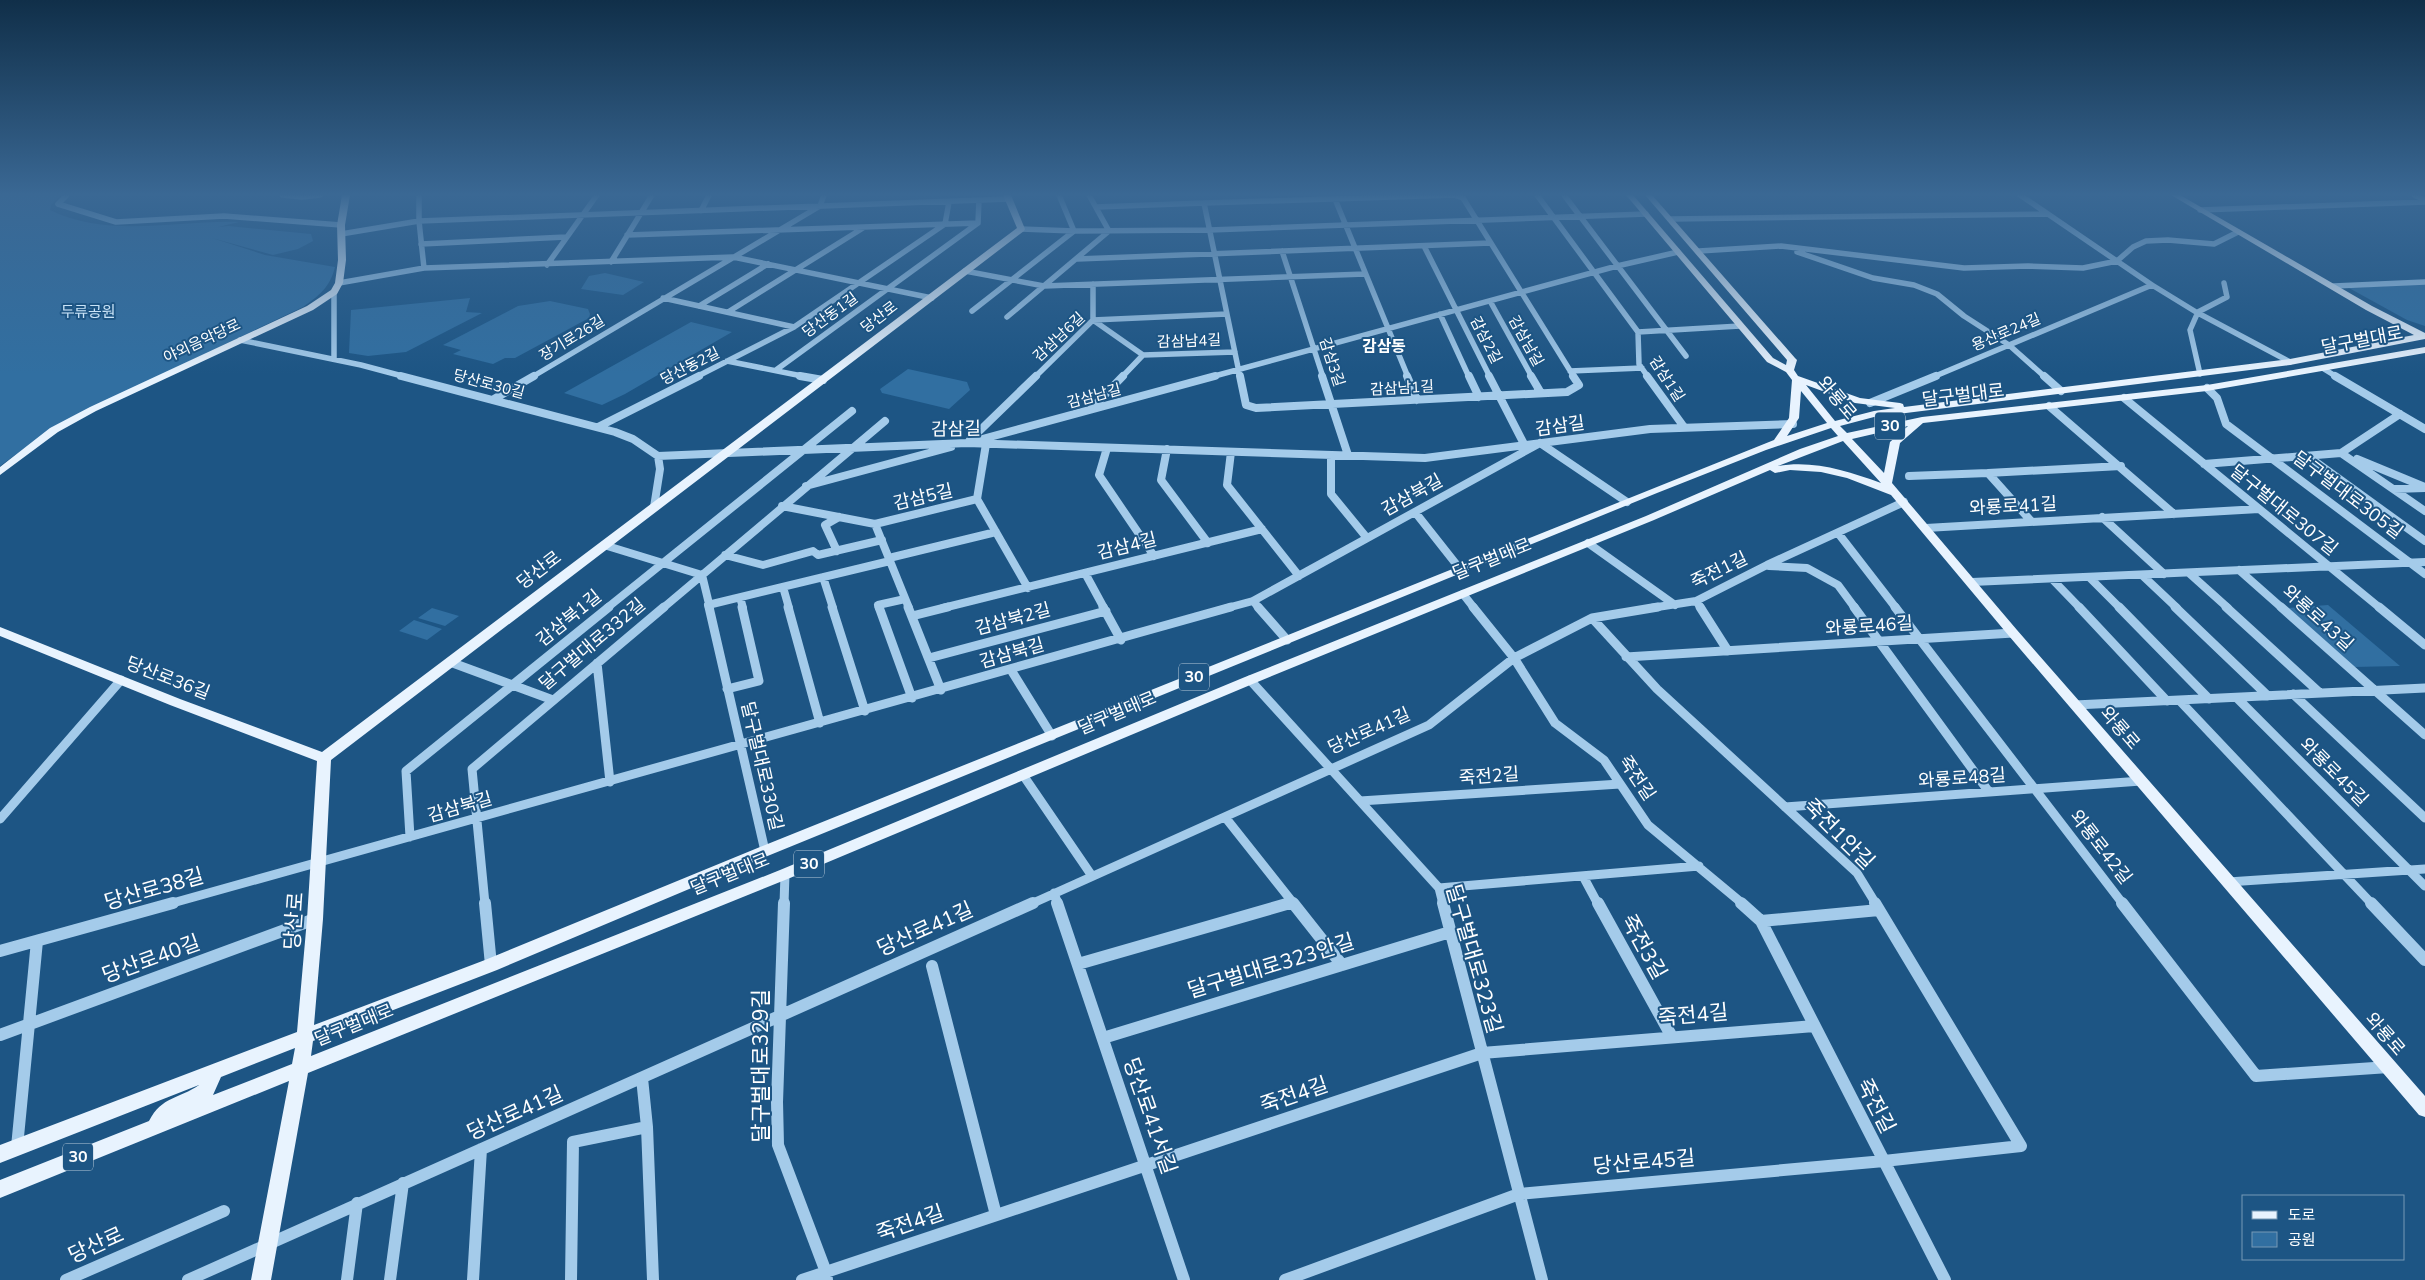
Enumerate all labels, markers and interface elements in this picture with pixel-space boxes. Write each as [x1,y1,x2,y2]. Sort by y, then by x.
street label: 당산동1길 [798,288,862,342]
street label: 당산로 [856,297,902,337]
park label: 두류공원 [60,302,116,322]
street label: 감삼남6길 [1029,308,1089,366]
street label: 용산로24길 [1968,308,2044,356]
street label: 장기로26길 [535,311,609,365]
street label: 감삼남길 [1504,312,1548,370]
street label: 감삼2길 [1466,313,1506,367]
street label: 야외음악당로 [160,314,244,368]
street label: 달구벌대로 [2319,320,2405,360]
street label: 감삼남4길 [1157,330,1221,352]
street label: 감삼3길 [1315,335,1349,389]
district label: 감삼동 [1362,336,1406,358]
street label: 당산동2길 [657,343,723,389]
street label: 감삼1길 [1645,352,1689,406]
street label: 당산로30길 [451,365,527,403]
street label: 와룡로 [1812,371,1862,425]
street label: 감삼남1길 [1369,376,1435,400]
street label: 달구벌대로 [1920,378,2006,412]
street label: 감삼남길 [1065,379,1123,413]
street label: 감삼길 [1534,411,1586,441]
road number: 30 [1875,412,1905,440]
street label: 감삼길 [931,417,981,441]
street label: 달구벌대로305길 [2288,446,2408,544]
street label: 달구벌대로307길 [2225,459,2343,561]
street label: 감삼북길 [1377,468,1447,522]
street label: 감삼5길 [891,479,955,515]
street label: 와룡로41길 [1969,492,2057,520]
street label: 감삼4길 [1095,527,1159,565]
street label: 달구벌대로 [1449,532,1535,586]
street label: 당산로 [512,545,566,595]
street label: 죽전1길 [1687,546,1751,594]
street label: 와룡로43길 [2277,580,2359,656]
street label: 감삼북1길 [532,584,606,652]
street label: 달구벌대로332길 [534,592,650,696]
street label: 감삼북2길 [973,597,1053,641]
street label: 와룡로46길 [1824,611,1914,641]
street label: 감삼북길 [977,632,1047,674]
street label: 당산로36길 [123,651,213,705]
road number: 30 [1179,664,1209,690]
street label: 달구벌대로 [1074,686,1160,740]
street label: 달구벌대로330길 [735,699,789,833]
street label: 와룡로 [2095,701,2145,755]
street label: 당산로41길 [1324,702,1414,760]
street label: 와룡로45길 [2294,732,2374,812]
street label: 죽전길 [1613,751,1661,805]
street label: 죽전2길 [1458,762,1520,790]
street label: 와룡로48길 [1917,763,2007,793]
street label: 감삼북길 [425,786,495,828]
street label: 죽전1안길 [1797,792,1881,876]
street label: 와룡로42길 [2065,805,2137,889]
street label: 달구벌대로 [687,847,773,901]
road number: 30 [794,851,824,878]
street label: 당산로38길 [101,861,207,917]
street label: 달구벌대로323길 [1439,881,1509,1037]
street label: 당산로 [278,891,310,951]
street label: 당산로41길 [872,895,978,963]
street label: 죽전3길 [1615,909,1673,985]
street label: 달구벌대로323안길 [1184,927,1358,1005]
street label: 당산로40길 [98,928,204,990]
street label: 달구벌대로329길 [747,989,775,1143]
street label: 달구벌대로 [311,998,397,1052]
street label: 죽전4길 [1657,998,1729,1032]
street label: 와룡로 [2360,1007,2410,1061]
street label: 당산로41서길 [1117,1054,1183,1178]
street label: 죽전4길 [1256,1070,1332,1120]
street label: 죽전길 [1850,1074,1902,1138]
street label: 당산로41길 [462,1079,568,1147]
road number: 30 [63,1144,93,1170]
street label: 당산로45길 [1592,1144,1696,1180]
legend [2242,1195,2405,1260]
street label: 죽전4길 [872,1198,948,1248]
text: 도로 [2288,1205,2316,1225]
street label: 당산로 [64,1220,128,1270]
text: 공원 [2288,1230,2316,1250]

